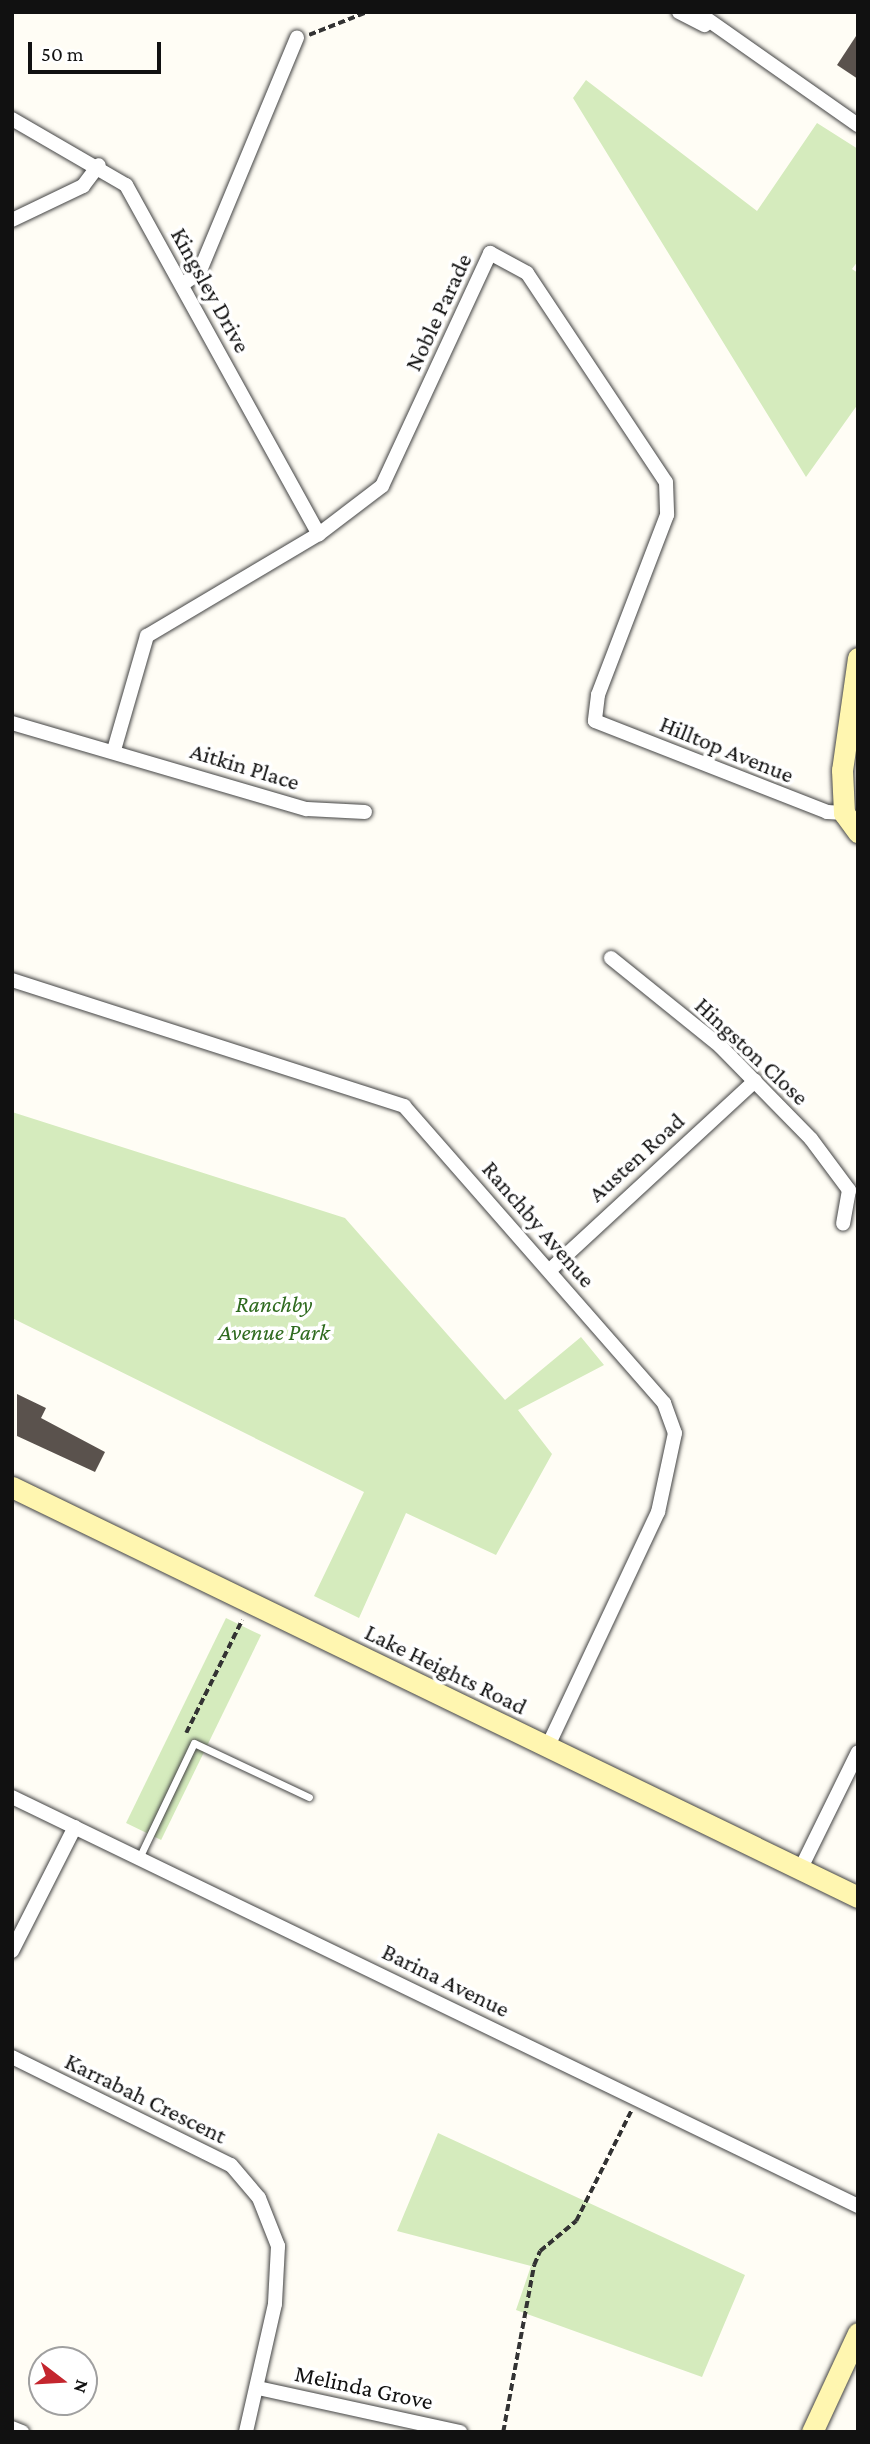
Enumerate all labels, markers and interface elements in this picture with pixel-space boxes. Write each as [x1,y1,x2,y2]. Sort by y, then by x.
scale bar [32,28,164,72]
text: 50 m [41,42,84,66]
street label: Kingsley Drive [165,222,257,358]
street label: Noble Parade [398,249,478,375]
street label: Hilltop Avenue [656,709,798,789]
street label: Aitkin Place [187,736,303,796]
street label: Hingston Close [689,991,815,1111]
street label: Austen Road [582,1106,690,1208]
street label: Ranchby Avenue [476,1155,602,1293]
park label: Ranchby Avenue Park [218,1290,330,1346]
street label: Lake Heights Road [360,1617,532,1721]
street label: Barina Avenue [378,1937,514,2023]
street label: Karrabah Crescent [60,2046,232,2150]
north arrow [28,2346,98,2416]
street label: Melinda Grove [292,2358,436,2416]
text: N [70,2377,94,2396]

